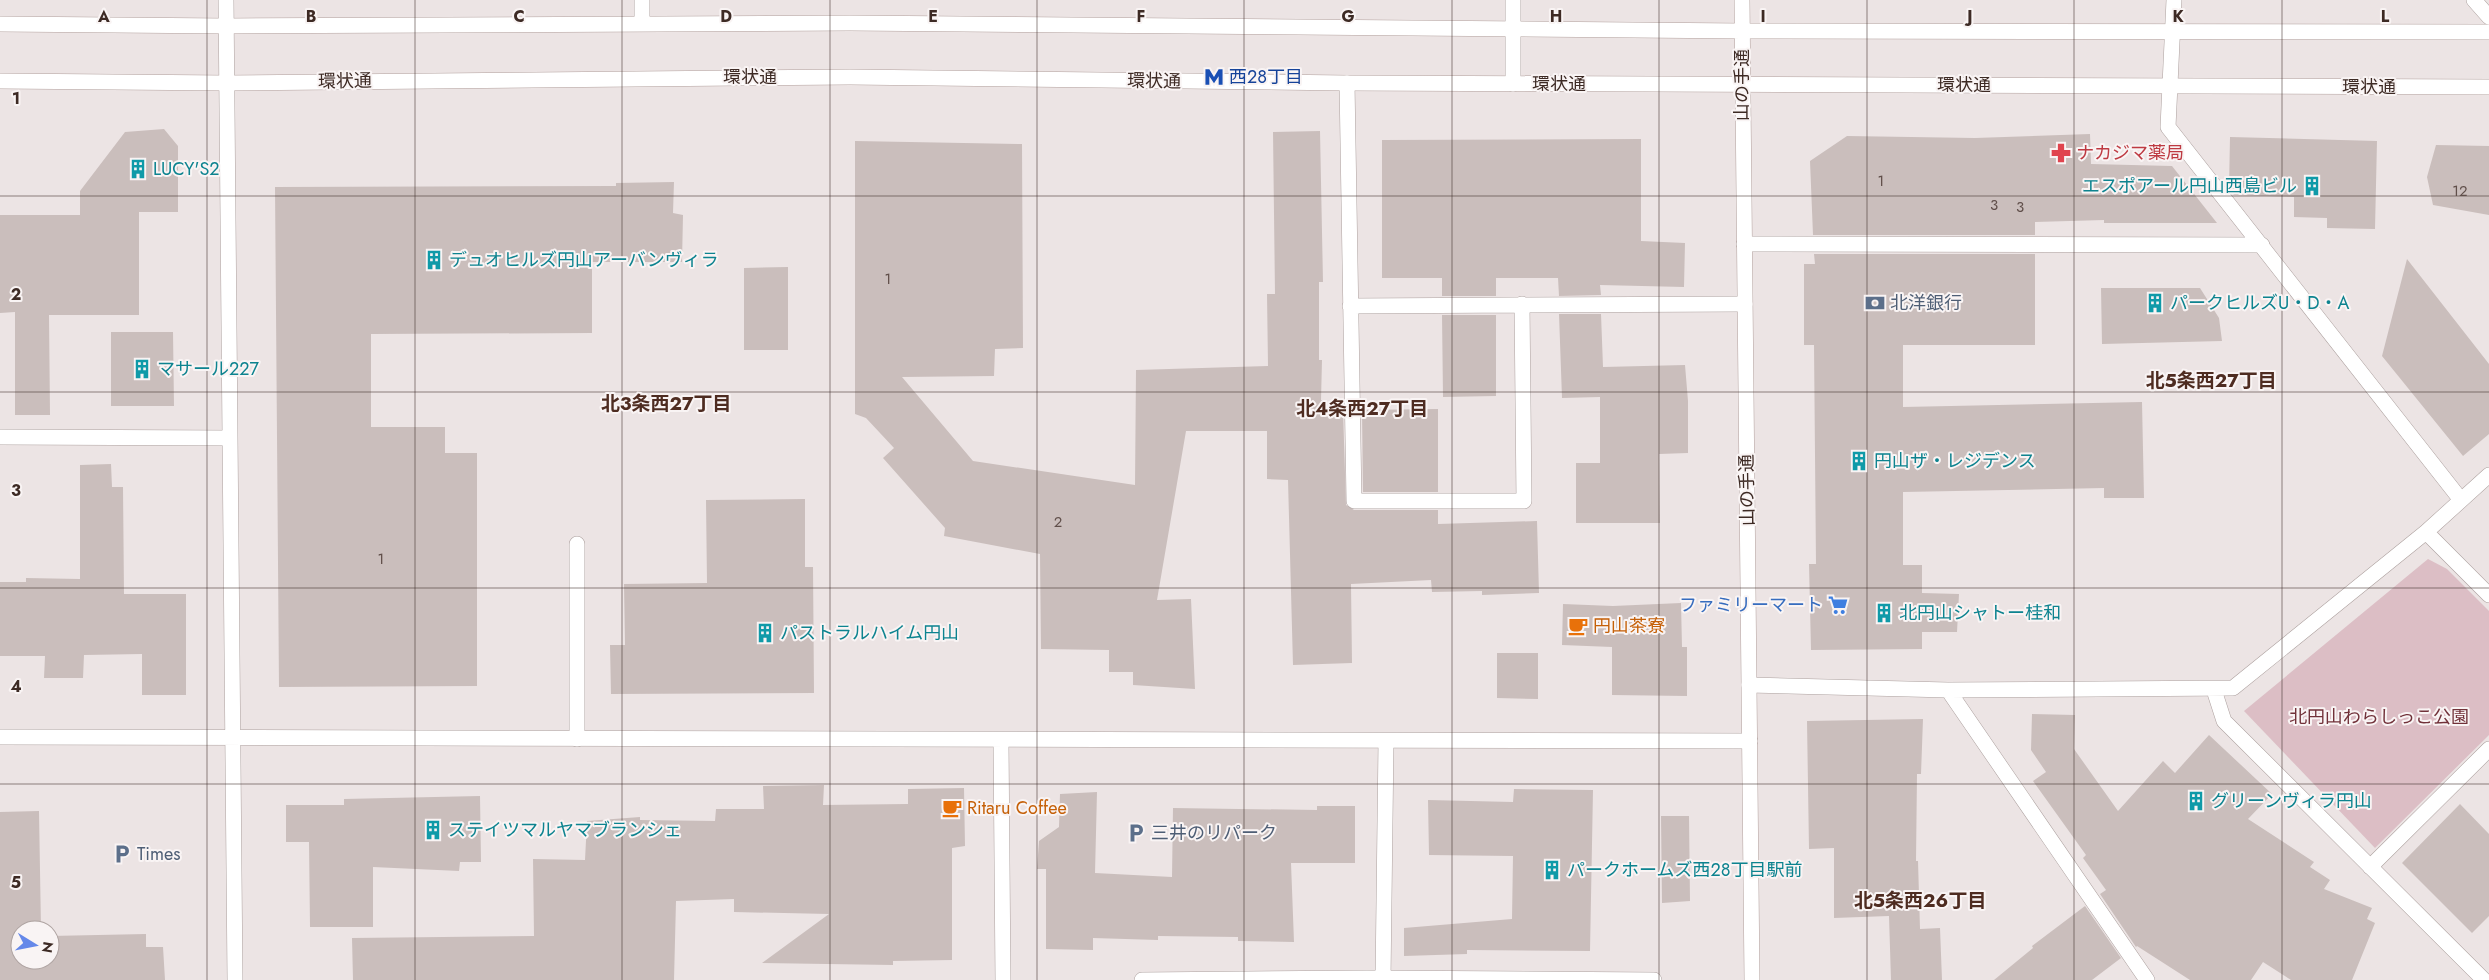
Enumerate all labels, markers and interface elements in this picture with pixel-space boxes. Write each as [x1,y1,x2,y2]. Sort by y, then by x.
text: A [97,5,110,28]
text: B [306,5,316,28]
text: C [513,5,525,28]
text: D [720,5,732,28]
text: E [928,5,938,28]
text: F [1137,5,1145,28]
text: G [1341,5,1355,28]
text: H [1550,5,1562,28]
text: I [1760,5,1766,28]
text: J [1964,5,1973,28]
text: K [2172,5,2184,28]
text: L [2381,5,2390,28]
street label: 山の手通 [1729,49,1755,121]
street label: 環状通 [723,64,777,90]
place label: 西28丁目 [1229,64,1303,90]
metro station icon: 西28丁目 [1203,66,1225,88]
street label: 環状通 [318,68,372,94]
street label: 環状通 [1127,68,1181,94]
street label: 環状通 [1532,71,1586,97]
street label: 環状通 [1937,72,1991,98]
street label: 環状通 [2342,74,2396,100]
text: 1 [12,87,20,110]
place label: ナカジマ薬局 [2076,140,2184,166]
pharmacy icon: ナカジマ薬局 [2050,142,2072,164]
place label: LUCY'S2 [153,156,220,182]
building icon: LUCY'S2 [127,158,149,180]
house number: 1 [1878,170,1884,192]
place label: エスポアール円山西島ビル [2082,173,2297,199]
building icon: エスポアール円山西島ビル [2301,175,2323,197]
house number: 12 [2452,180,2468,202]
house number: 3 [1990,194,1998,216]
house number: 3 [2016,196,2024,218]
place label: デュオヒルズ円山アーバンヴィラ [449,247,719,273]
building icon: デュオヒルズ円山アーバンヴィラ [423,249,445,271]
house number: 1 [885,268,891,290]
text: 2 [11,283,21,306]
place label: 北洋銀行 [1890,290,1962,316]
place label: パークヒルズU・D・A [2170,290,2350,316]
bank icon: 北洋銀行 [1864,292,1886,314]
building icon: パークヒルズU・D・A [2144,292,2166,314]
place label: マサール227 [157,356,259,382]
building icon: マサール227 [131,358,153,380]
district label: 北5条西27丁目 [2145,367,2277,394]
district label: 北3条西27丁目 [601,390,731,417]
district label: 北4条西27丁目 [1296,395,1428,422]
place label: 円山ザ・レジデンス [1874,448,2036,474]
building icon: 円山ザ・レジデンス [1848,450,1870,472]
street label: 山の手通 [1733,454,1761,526]
text: 3 [11,479,21,502]
house number: 2 [1054,511,1062,533]
house number: 1 [378,548,384,570]
place label: ファミリーマート [1679,592,1823,618]
supermarket icon: ファミリーマート [1827,594,1849,616]
place label: 北円山シャトー桂和 [1899,600,2061,626]
building icon: 北円山シャトー桂和 [1873,602,1895,624]
place label: 円山茶寮 [1593,613,1665,639]
cafe icon: 円山茶寮 [1567,615,1589,637]
place label: パストラルハイム円山 [780,620,959,646]
building icon: パストラルハイム円山 [754,622,776,644]
text: 4 [10,675,22,698]
park label: 北円山わらしっこ公園 [2289,704,2469,730]
place label: グリーンヴィラ円山 [2211,788,2372,814]
building icon: グリーンヴィラ円山 [2185,790,2207,812]
place label: Ritaru Coffee [967,795,1067,821]
cafe icon: Ritaru Coffee [941,797,963,819]
place label: ステイツマルヤマブランシェ [448,817,682,843]
building icon: ステイツマルヤマブランシェ [422,819,444,841]
place label: 三井のリパーク [1151,820,1277,846]
parking icon: 三井のリパーク [1125,822,1147,844]
place label: Times [137,841,181,867]
parking icon: Times [111,843,133,865]
place label: パークホームズ西28丁目駅前 [1567,857,1803,883]
building icon: パークホームズ西28丁目駅前 [1541,859,1563,881]
text: 5 [11,871,21,894]
district label: 北5条西26丁目 [1854,887,1986,914]
north arrow [10,920,60,970]
text: N [37,940,59,954]

